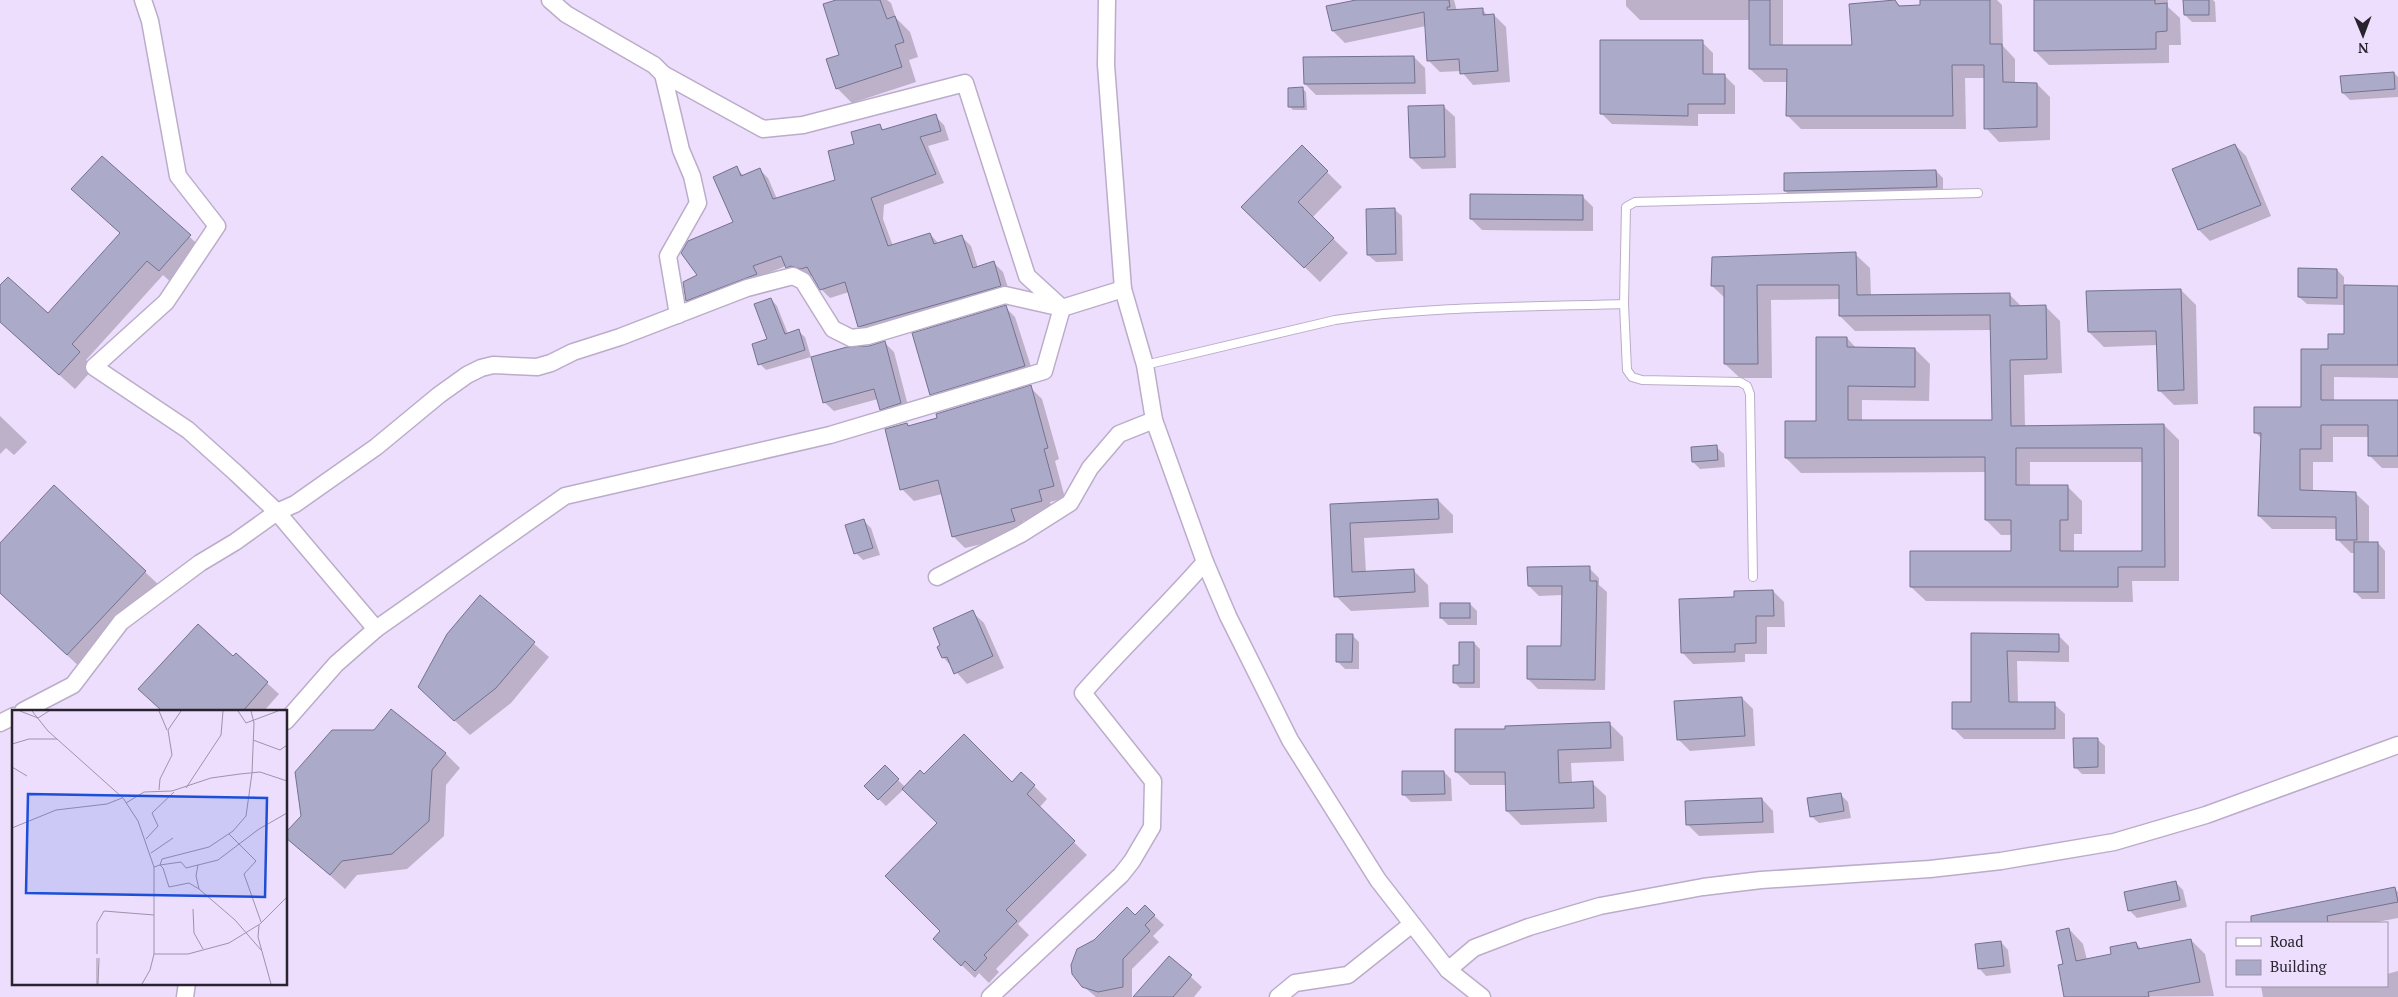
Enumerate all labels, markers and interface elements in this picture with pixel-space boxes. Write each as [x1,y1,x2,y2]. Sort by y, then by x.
north arrow [2338,10,2388,60]
text: N [2357,39,2369,58]
inset map [12,710,288,984]
legend [2226,922,2388,987]
text: Road [2270,931,2303,951]
text: Building [2270,956,2328,976]

